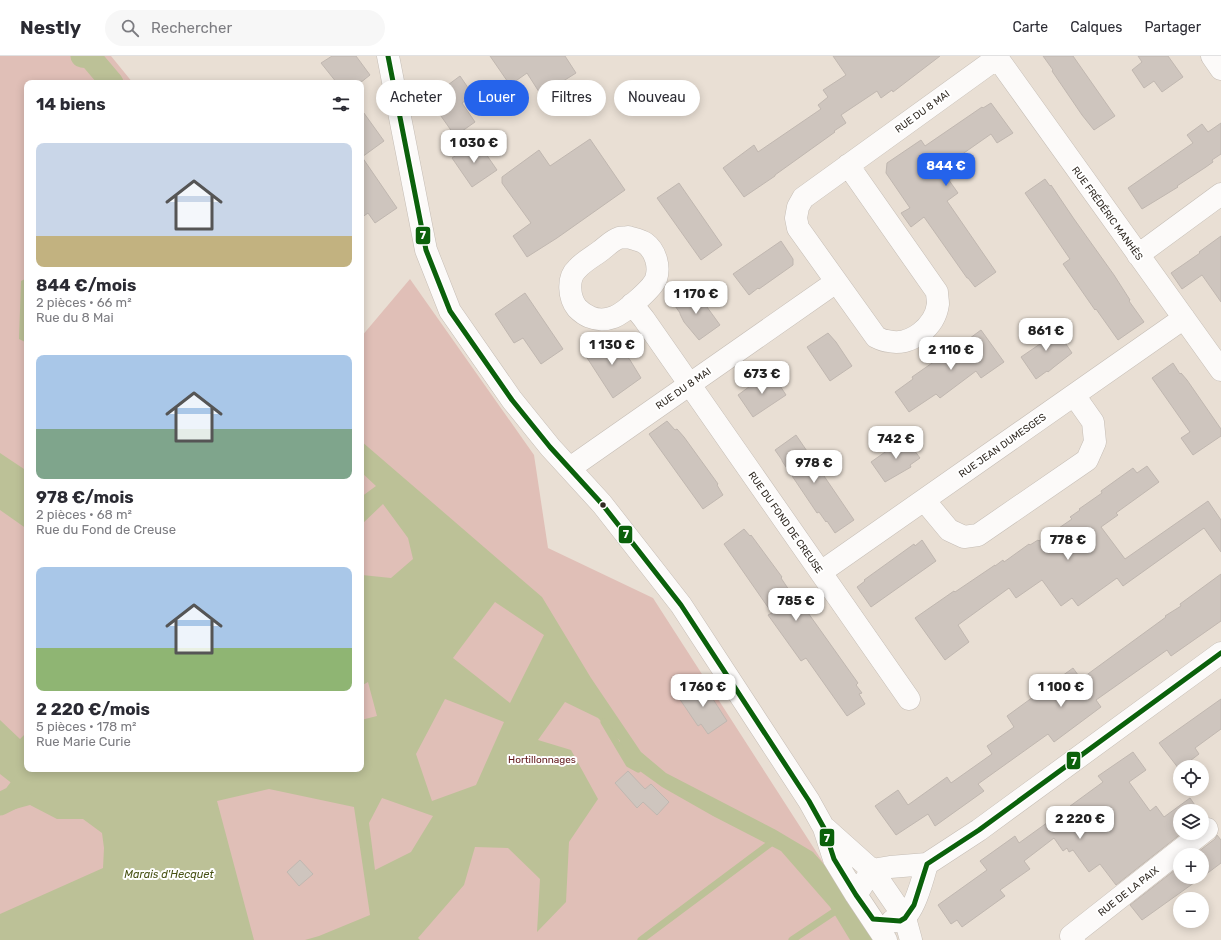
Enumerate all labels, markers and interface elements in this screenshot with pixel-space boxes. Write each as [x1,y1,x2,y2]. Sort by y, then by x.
search box [105,10,385,46]
text: Nestly [20,16,81,39]
icon: search [119,17,141,39]
text: Rechercher [151,19,232,37]
text: Carte [1012,19,1048,36]
text: Calques [1070,19,1122,36]
text: Partager [1144,19,1201,36]
chip: Acheter [376,80,456,116]
chip: Louer [464,80,529,116]
chip: Filtres [537,80,606,116]
chip: Nouveau [614,80,700,116]
street label: RUE DU 8 MAI [893,88,952,136]
icon: filters [330,93,352,115]
text: 14 biens [36,94,106,114]
pin: 1 030 € [437,130,511,164]
text: 1 030 € [450,135,498,150]
pin: 844 € [918,153,974,187]
text: 844 € [926,158,966,173]
street label: RUE FRÉDÉRIC MANHÈS [1069,164,1145,263]
icon: home [158,169,230,241]
line badge: 7 [415,226,431,245]
text: 7 [420,229,427,242]
text: 844 €/mois [36,275,136,295]
pin: 1 170 € [659,281,733,315]
text: 1 170 € [674,286,718,301]
text: 2 pièces · 66 m² [36,295,132,310]
text: Rue du 8 Mai [36,310,114,325]
pin: 861 € [1018,318,1074,352]
text: 861 € [1028,323,1064,338]
pin: 1 130 € [575,332,649,366]
text: 1 130 € [589,337,635,352]
pin: 2 110 € [914,337,988,371]
text: 2 110 € [928,342,974,357]
pin: 673 € [734,361,790,395]
street label: RUE DU 8 MAI [654,365,713,412]
text: 673 € [743,366,781,381]
icon: home [158,381,230,453]
street label: RUE JEAN DUMESGES [957,411,1049,480]
pin: 742 € [868,426,924,460]
text: 742 € [877,431,915,446]
pin: 978 € [786,450,842,484]
text: 978 € [795,455,833,470]
street label: RUE DU FOND DE CREUSE [745,469,825,576]
text: 978 €/mois [36,487,134,507]
unlabelled marker [598,500,608,510]
text: 2 pièces · 68 m² [36,507,132,522]
text: Rue du Fond de Creuse [36,522,176,537]
line badge: 7 [618,525,633,544]
pin: 778 € [1040,527,1096,561]
text: 7 [623,528,630,541]
text: 778 € [1050,532,1086,547]
pin: 785 € [768,588,824,622]
icon: home [158,593,230,665]
text: 785 € [777,593,815,608]
pin: 1 760 € [666,674,740,708]
pin: 1 100 € [1024,674,1098,708]
text: 1 760 € [680,679,726,694]
text: 1 100 € [1038,679,1084,694]
text: 2 220 €/mois [36,699,150,719]
text: 5 pièces · 178 m² [36,719,137,734]
text: Rue Marie Curie [36,734,131,749]
line badge: 7 [1066,751,1081,770]
park label: Hortillonnages [508,754,576,766]
text: 7 [1071,755,1078,768]
map controls [1173,760,1209,928]
button: locate [1173,760,1209,796]
button: layers [1173,804,1209,840]
pin: 2 220 € [1043,806,1117,840]
text: 2 220 € [1055,811,1105,826]
line badge: 7 [819,828,835,847]
text: 7 [824,832,831,845]
button: + [1173,848,1209,884]
street label: RUE DE LA PAIX [1096,864,1162,919]
water label: Marais d'Hecquet [124,868,214,881]
button: − [1173,892,1209,928]

